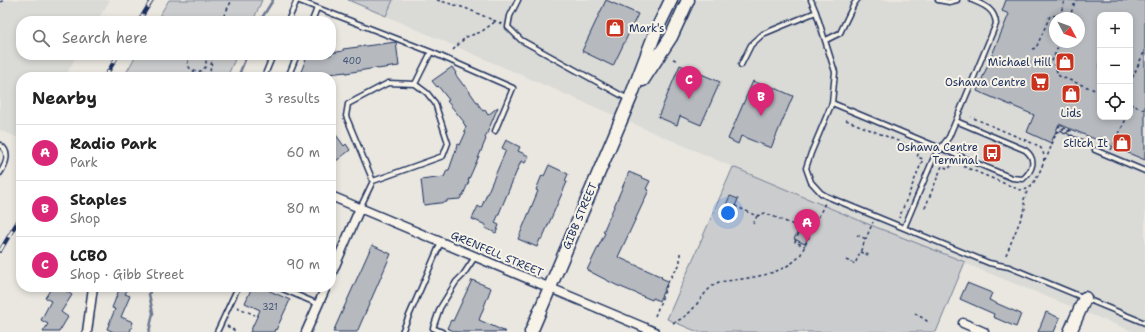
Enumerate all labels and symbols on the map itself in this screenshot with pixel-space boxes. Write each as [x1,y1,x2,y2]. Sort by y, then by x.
north arrow [1049,12,1085,48]
shop icon: Mark's [604,17,626,39]
place label: Mark's [629,21,665,36]
shop icon: Michael Hill [1054,51,1076,73]
house number: 400 [343,55,361,67]
place label: Michael Hill [988,55,1052,70]
pin: C [676,66,702,99]
supermarket icon: Oshawa Centre [1029,71,1051,93]
place label: Oshawa Centre [945,75,1026,90]
pin: B [748,83,774,116]
shop icon: Lids [1060,83,1082,105]
place label: Lids [1060,106,1082,121]
shop icon: Stitch It [1111,132,1133,154]
place label: Stitch It [1063,136,1108,151]
place label: Oshawa Centre Terminal [897,140,979,168]
bus stop icon: Oshawa Centre Terminal [981,142,1003,164]
street label: GIBB STREET [559,180,601,252]
your location [718,203,738,223]
pin: A [794,209,820,242]
street label: GRENFELL STREET [448,228,546,280]
house number: 321 [262,301,278,313]

